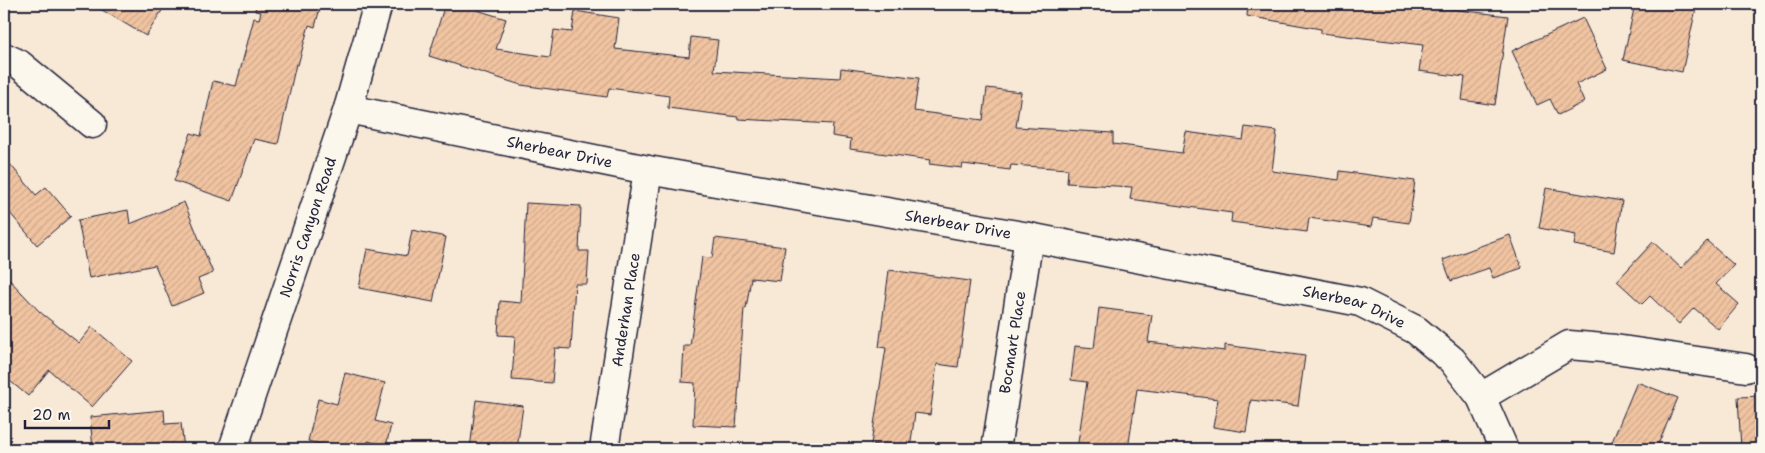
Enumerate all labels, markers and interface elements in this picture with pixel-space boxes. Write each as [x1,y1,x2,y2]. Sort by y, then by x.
street label: Sherbear Drive [505,132,614,173]
street label: Norris Canyon Road [275,154,341,300]
street label: Sherbear Drive [903,205,1013,244]
street label: Anderhan Place [607,251,645,368]
street label: Sherbear Drive [1301,281,1409,333]
street label: Bocmart Place [995,289,1030,395]
scale bar [25,398,109,430]
text: 20 m [32,405,71,425]

